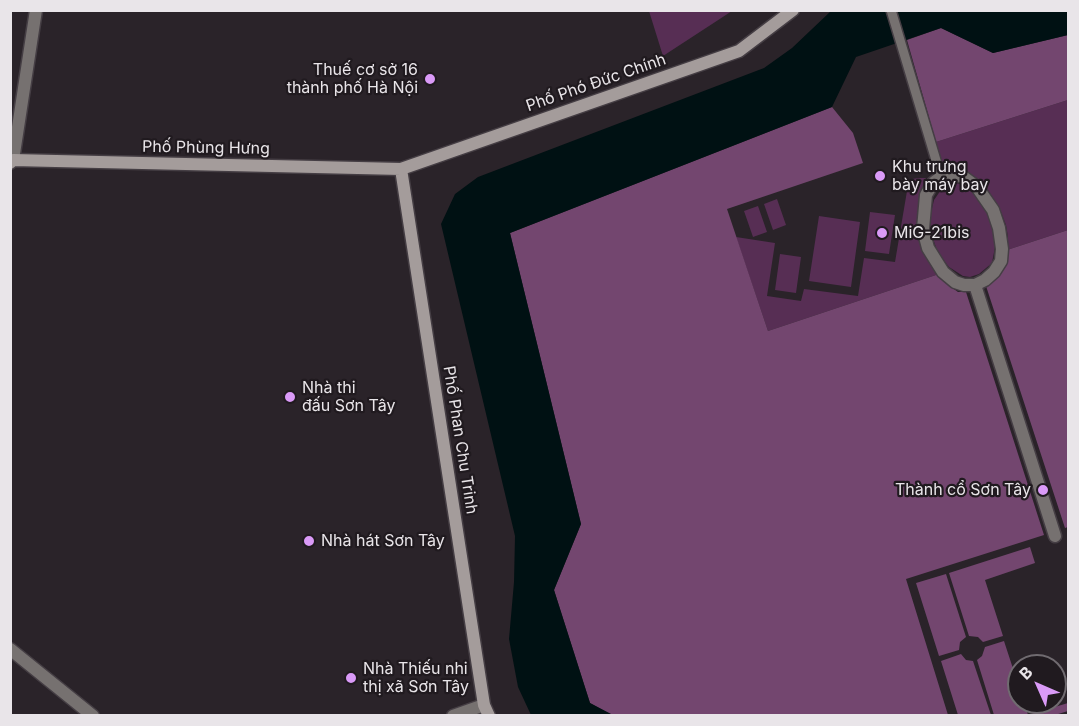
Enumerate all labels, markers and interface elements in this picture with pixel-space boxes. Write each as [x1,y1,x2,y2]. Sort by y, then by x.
street label: Phố Phó Đức Chính [524,50,668,116]
place label: Thuế cơ sở 16 thành phố Hà Nội [287,60,418,98]
marker: Thuế cơ sở 16 thành phố Hà Nội [423,72,437,86]
street label: Phố Phùng Hưng [142,137,270,159]
place label: Khu trưng bày máy bay [892,157,988,195]
marker: Khu trưng bày máy bay [873,169,887,183]
place label: MiG-21bis [894,223,969,243]
marker: MiG-21bis [875,226,889,240]
street label: Phố Phan Chu Trinh [439,364,481,516]
place label: Nhà thi đấu Sơn Tây [302,378,395,416]
marker: Nhà thi đấu Sơn Tây [283,390,297,404]
place label: Thành cổ Sơn Tây [895,480,1031,500]
marker: Thành cổ Sơn Tây [1036,483,1050,497]
place label: Nhà hát Sơn Tây [321,531,445,551]
marker: Nhà hát Sơn Tây [302,534,316,548]
north arrow [1007,654,1067,714]
place label: Nhà Thiếu nhi thị xã Sơn Tây [363,659,469,697]
text: B [1015,662,1037,684]
marker: Nhà Thiếu nhi thị xã Sơn Tây [344,671,358,685]

